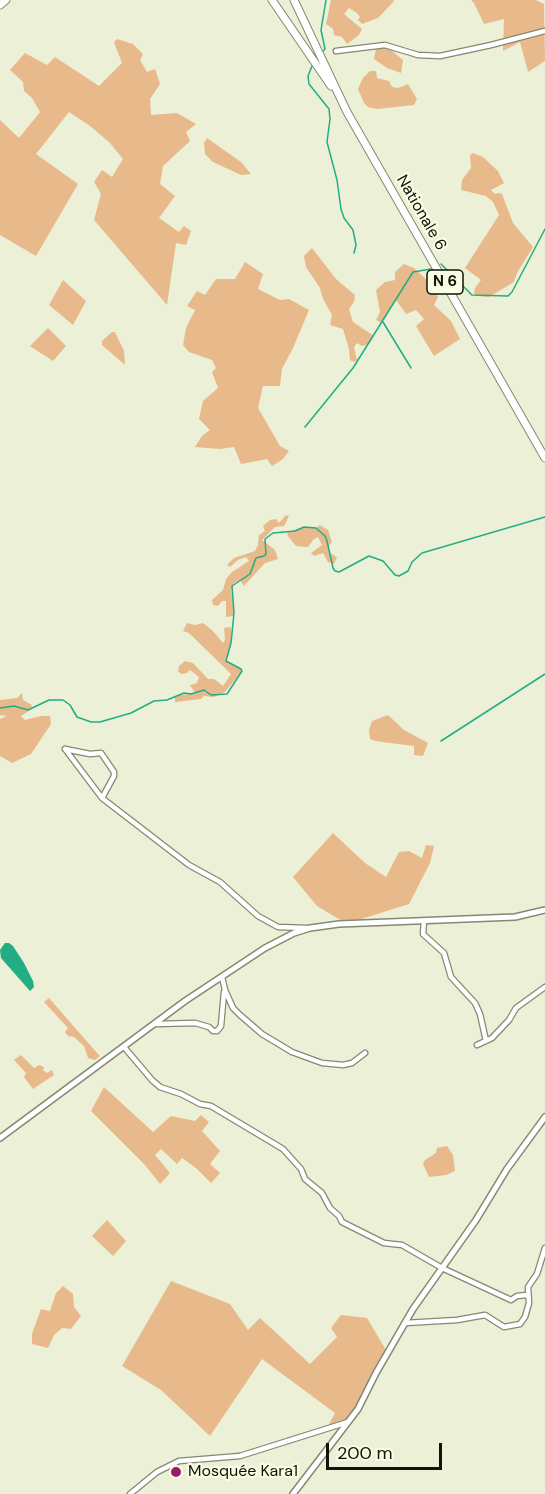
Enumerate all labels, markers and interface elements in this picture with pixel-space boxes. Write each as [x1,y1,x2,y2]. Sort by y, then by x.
street label: Nationale 6 [392,172,450,254]
road number: N 6 [427,270,463,294]
scale bar [329,1431,444,1469]
text: 200 m [337,1441,393,1465]
place label: Mosquée Kara1 [188,1462,298,1482]
marker: Mosquée Kara1 [169,1465,183,1479]

